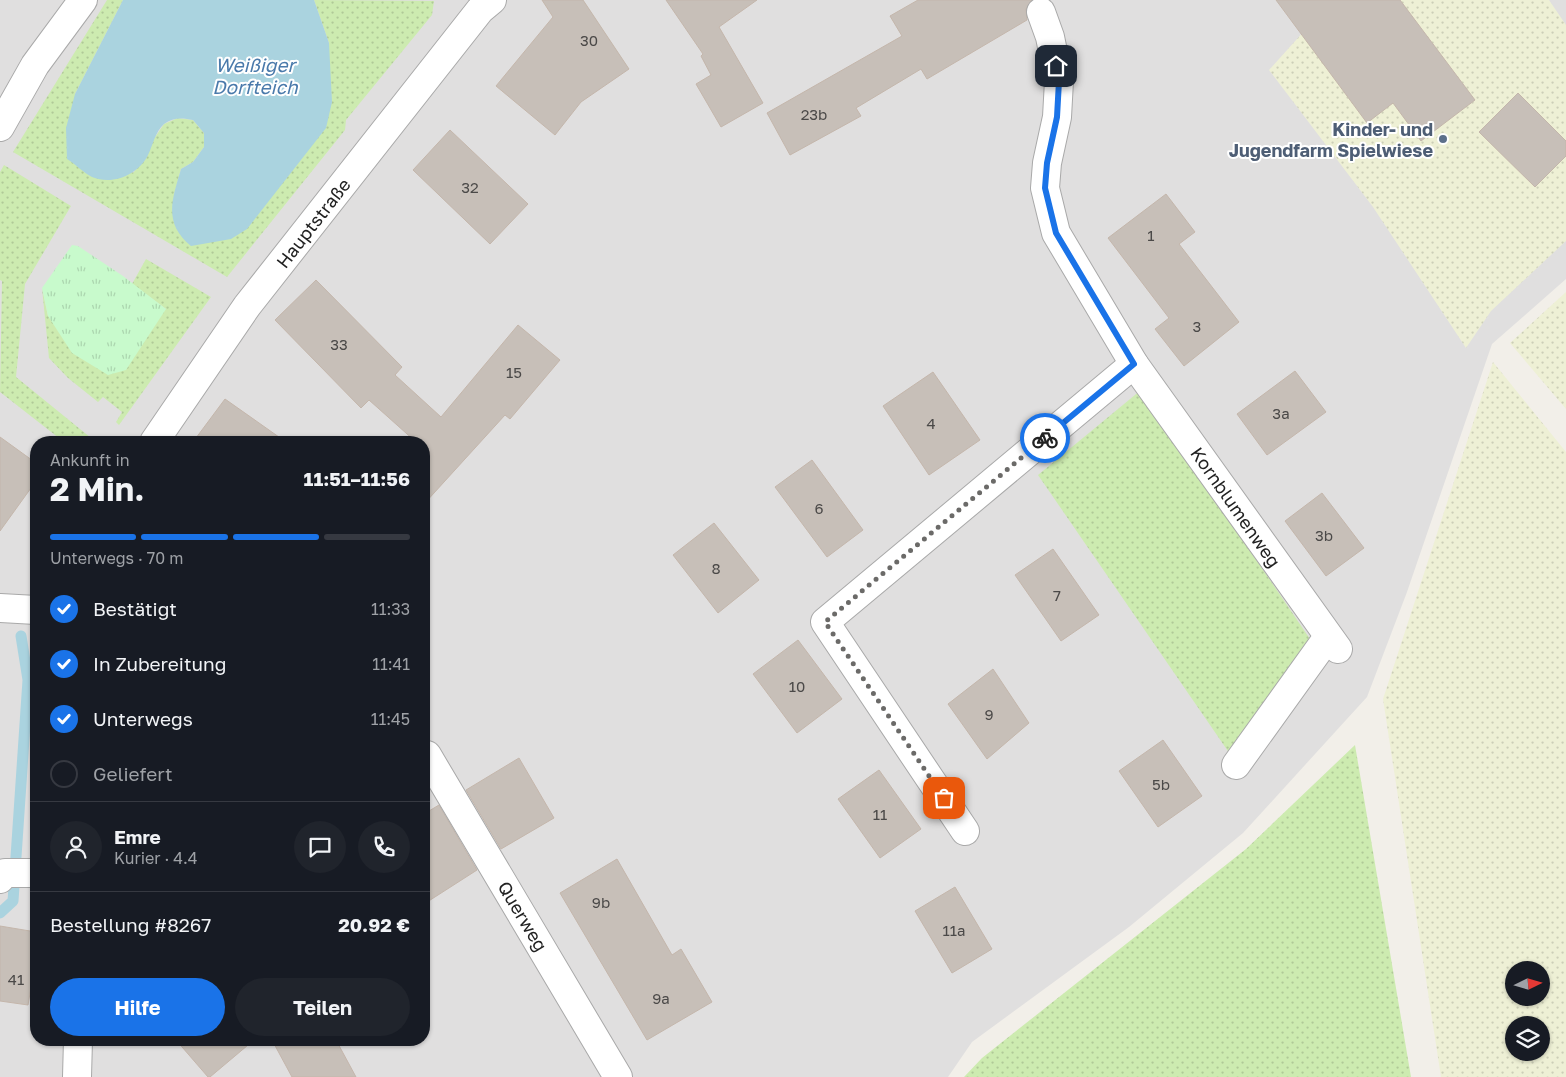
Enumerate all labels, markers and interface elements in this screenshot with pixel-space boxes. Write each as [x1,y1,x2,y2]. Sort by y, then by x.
house number: 30 [580,31,598,49]
pin [1035,45,1077,87]
icon: home [1042,52,1070,80]
water label: Weißiger Dorfteich [212,53,299,98]
house number: 23b [801,105,827,123]
place label: Kinder- und Jugendfarm Spielwiese [1229,118,1433,161]
marker: Kinder- und Jugendfarm Spielwiese [1437,133,1449,145]
street label: Hauptstraße [271,174,355,272]
house number: 32 [461,178,479,196]
house number: 1 [1147,226,1155,244]
house number: 3 [1193,317,1201,335]
house number: 33 [330,335,348,353]
house number: 15 [506,363,522,381]
house number: 3a [1272,404,1290,422]
courier [1020,413,1070,463]
house number: 4 [926,414,936,432]
icon: bike [1031,424,1059,452]
street label: Kornblumenweg [1186,443,1286,571]
text: Ankunft in [50,450,130,470]
text: 11:51–11:56 [304,467,410,490]
text: 2 Min. [50,470,144,508]
house number: 6 [814,499,824,517]
house number: 3b [1315,526,1333,544]
text: Unterwegs · 70 m [50,548,183,568]
house number: 8 [711,559,721,577]
house number: 7 [1053,586,1061,604]
icon: check [50,595,78,623]
text: Bestätigt [93,597,177,620]
text: 11:33 [371,599,410,619]
icon: check [50,650,78,678]
text: In Zubereitung [93,652,226,675]
text: 11:41 [372,654,410,674]
house number: 10 [789,677,805,695]
icon: check [50,705,78,733]
house number: 9 [984,705,994,723]
text: Unterwegs [93,707,193,730]
text: 11:45 [371,709,410,729]
text: Geliefert [93,762,173,785]
house number: 5b [1152,775,1170,793]
pin [923,777,965,819]
icon: bag [930,784,958,812]
house number: 11 [873,805,887,823]
button: person [50,821,102,873]
button: chat [294,821,346,873]
button: phone [358,821,410,873]
text: Emre [114,825,161,848]
text: Kurier · 4.4 [114,848,198,868]
street label: Querweg [493,877,553,955]
house number: 9b [592,893,610,911]
text: Bestellung #8267 [50,913,211,936]
text: 20.92 € [338,913,410,936]
house number: 11a [942,921,966,939]
north arrow [1505,961,1550,1006]
map controls [1505,961,1550,1061]
house number: 41 [8,970,24,988]
button: Hilfe [50,978,225,1036]
button: Teilen [235,978,410,1036]
house number: 9a [652,989,670,1007]
button: layers [1505,1016,1550,1061]

